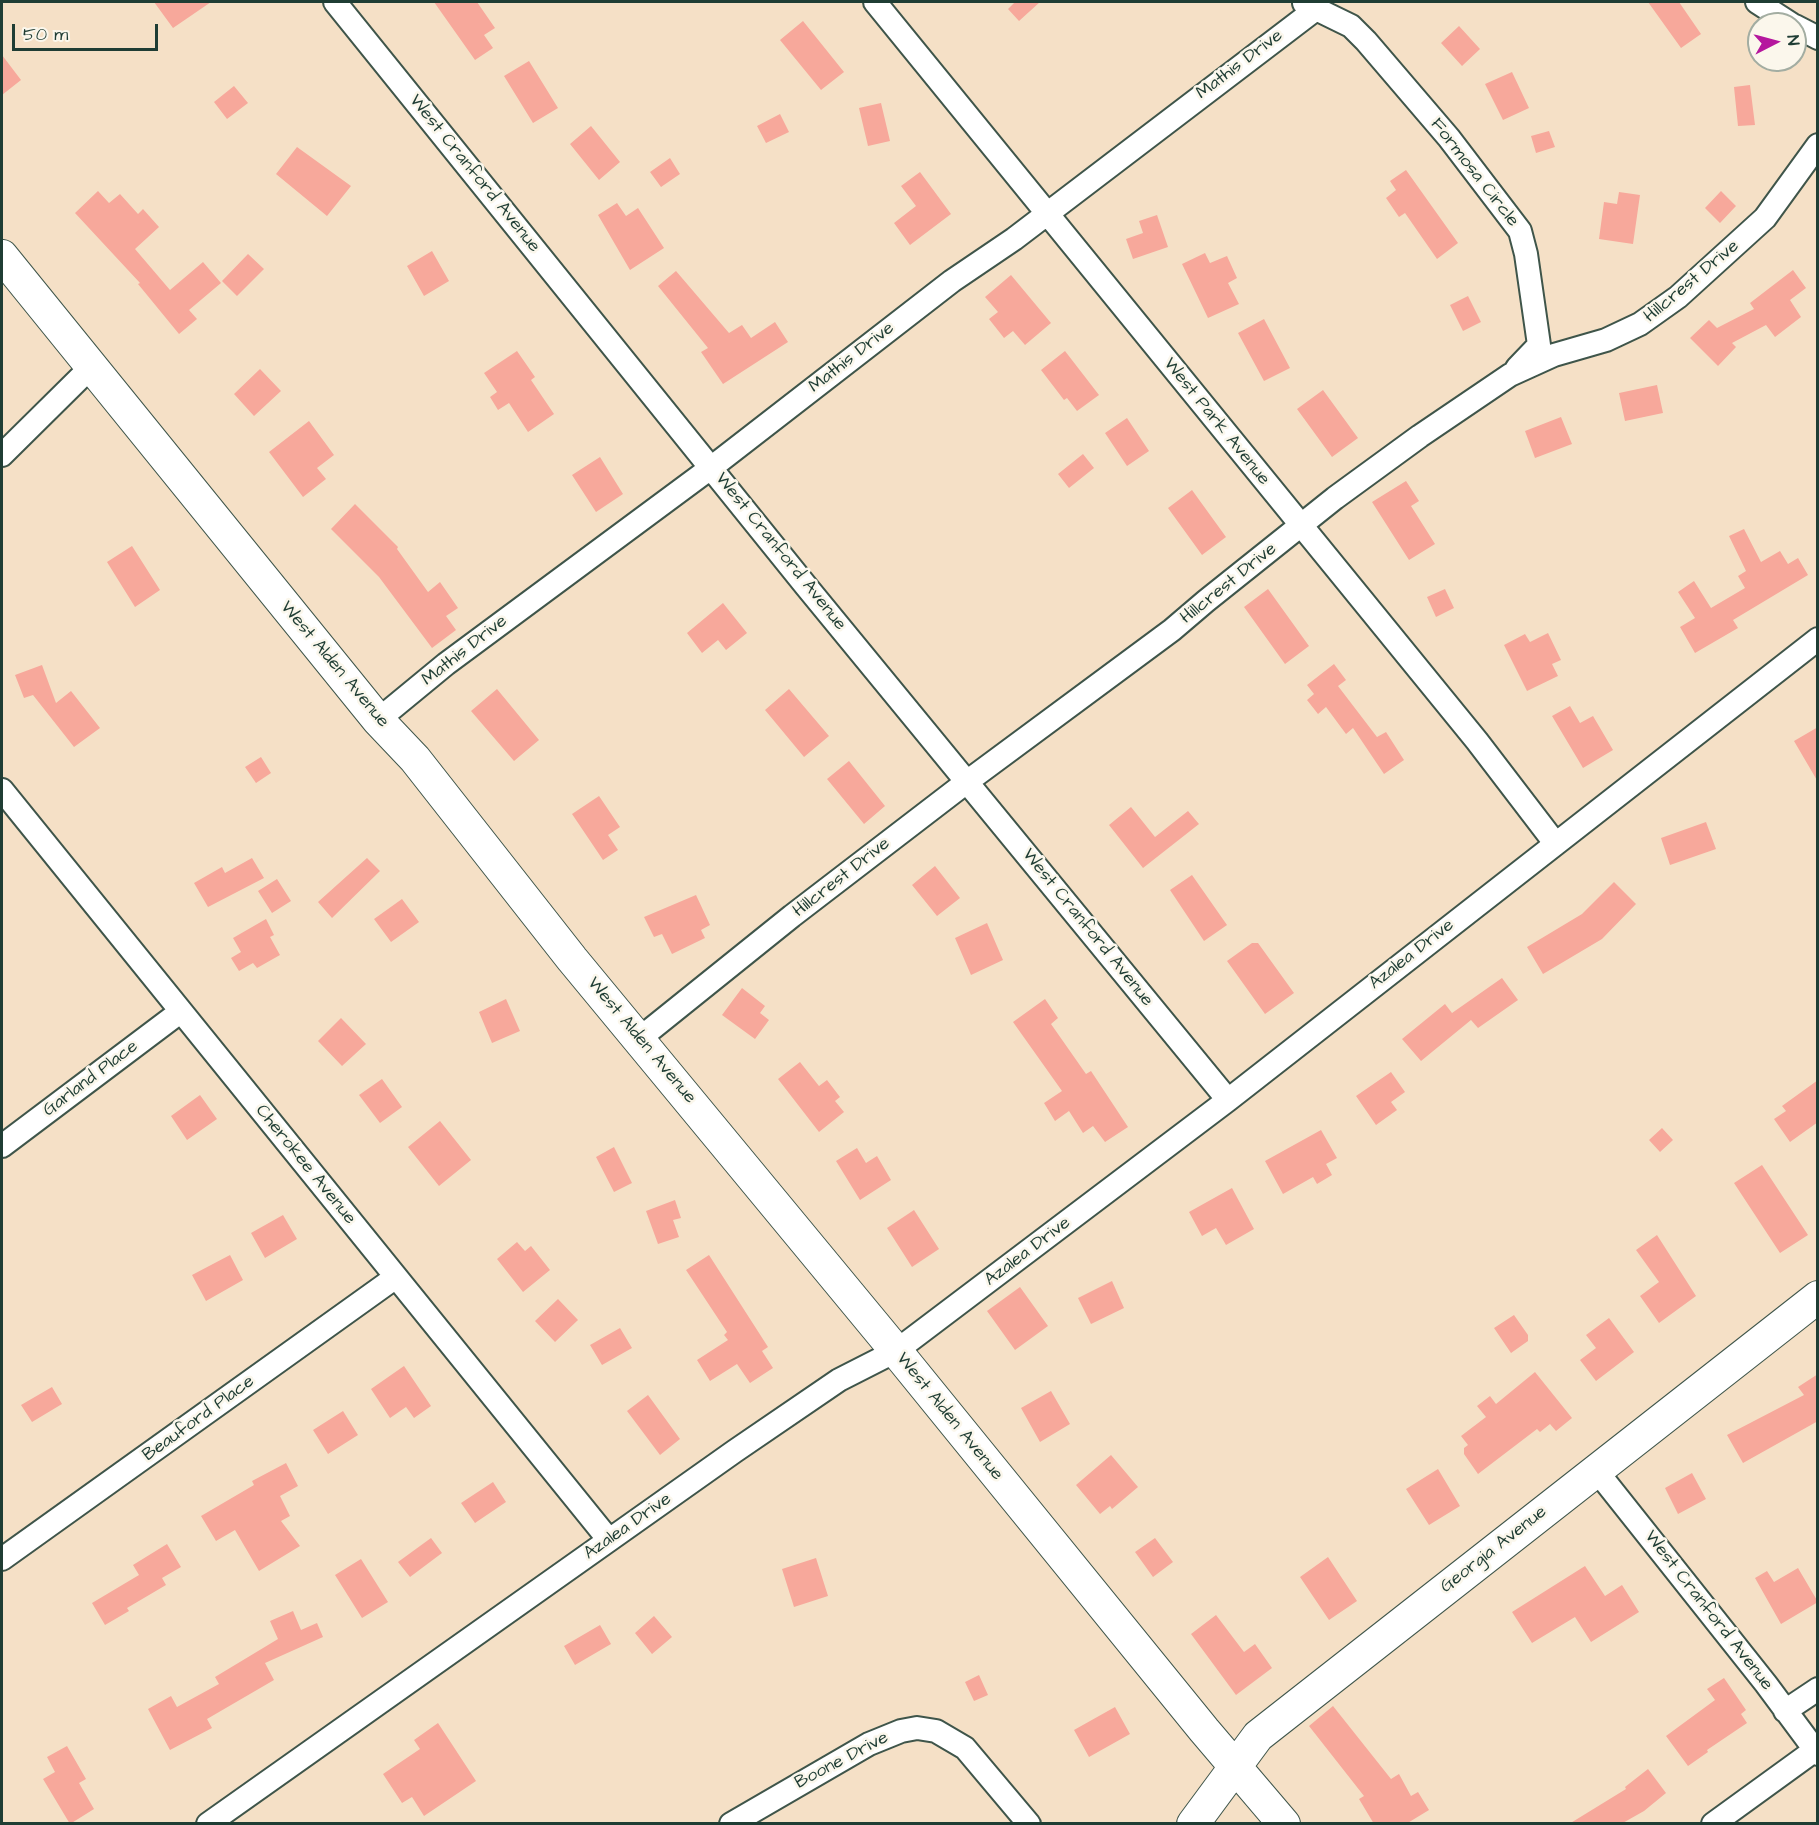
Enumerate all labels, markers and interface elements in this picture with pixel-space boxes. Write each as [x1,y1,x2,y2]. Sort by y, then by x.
scale bar [15,12,160,50]
north arrow [1747,12,1807,72]
text: 50 m [23,22,68,47]
street label: Mathis Drive [1193,26,1287,104]
text: N [1781,34,1804,46]
street label: West Cranford Avenue [404,91,544,257]
street label: Formosa Circle [1425,115,1523,231]
street label: Hillcrest Drive [1640,236,1744,328]
street label: Mathis Drive [805,318,899,398]
street label: West Park Avenue [1158,354,1274,490]
street label: West Cranford Avenue [710,469,850,635]
street label: Hillcrest Drive [1177,539,1281,629]
street label: West Alden Avenue [275,597,393,733]
street label: Mathis Drive [418,611,512,691]
street label: Hillcrest Drive [789,833,895,923]
street label: West Cranford Avenue [1017,845,1157,1011]
street label: Azalea Drive [1365,915,1459,995]
street label: West Alden Avenue [582,973,700,1109]
street label: Garland Place [39,1036,143,1122]
street label: Cherokee Avenue [250,1101,360,1229]
street label: Azalea Drive [981,1213,1075,1291]
street label: West Alden Avenue [891,1349,1007,1485]
street label: Beauford Place [139,1371,259,1467]
street label: Azalea Drive [580,1489,676,1565]
street label: Georgia Avenue [1436,1502,1552,1598]
street label: West Cranford Avenue [1639,1527,1777,1695]
street label: Boone Drive [792,1727,892,1795]

